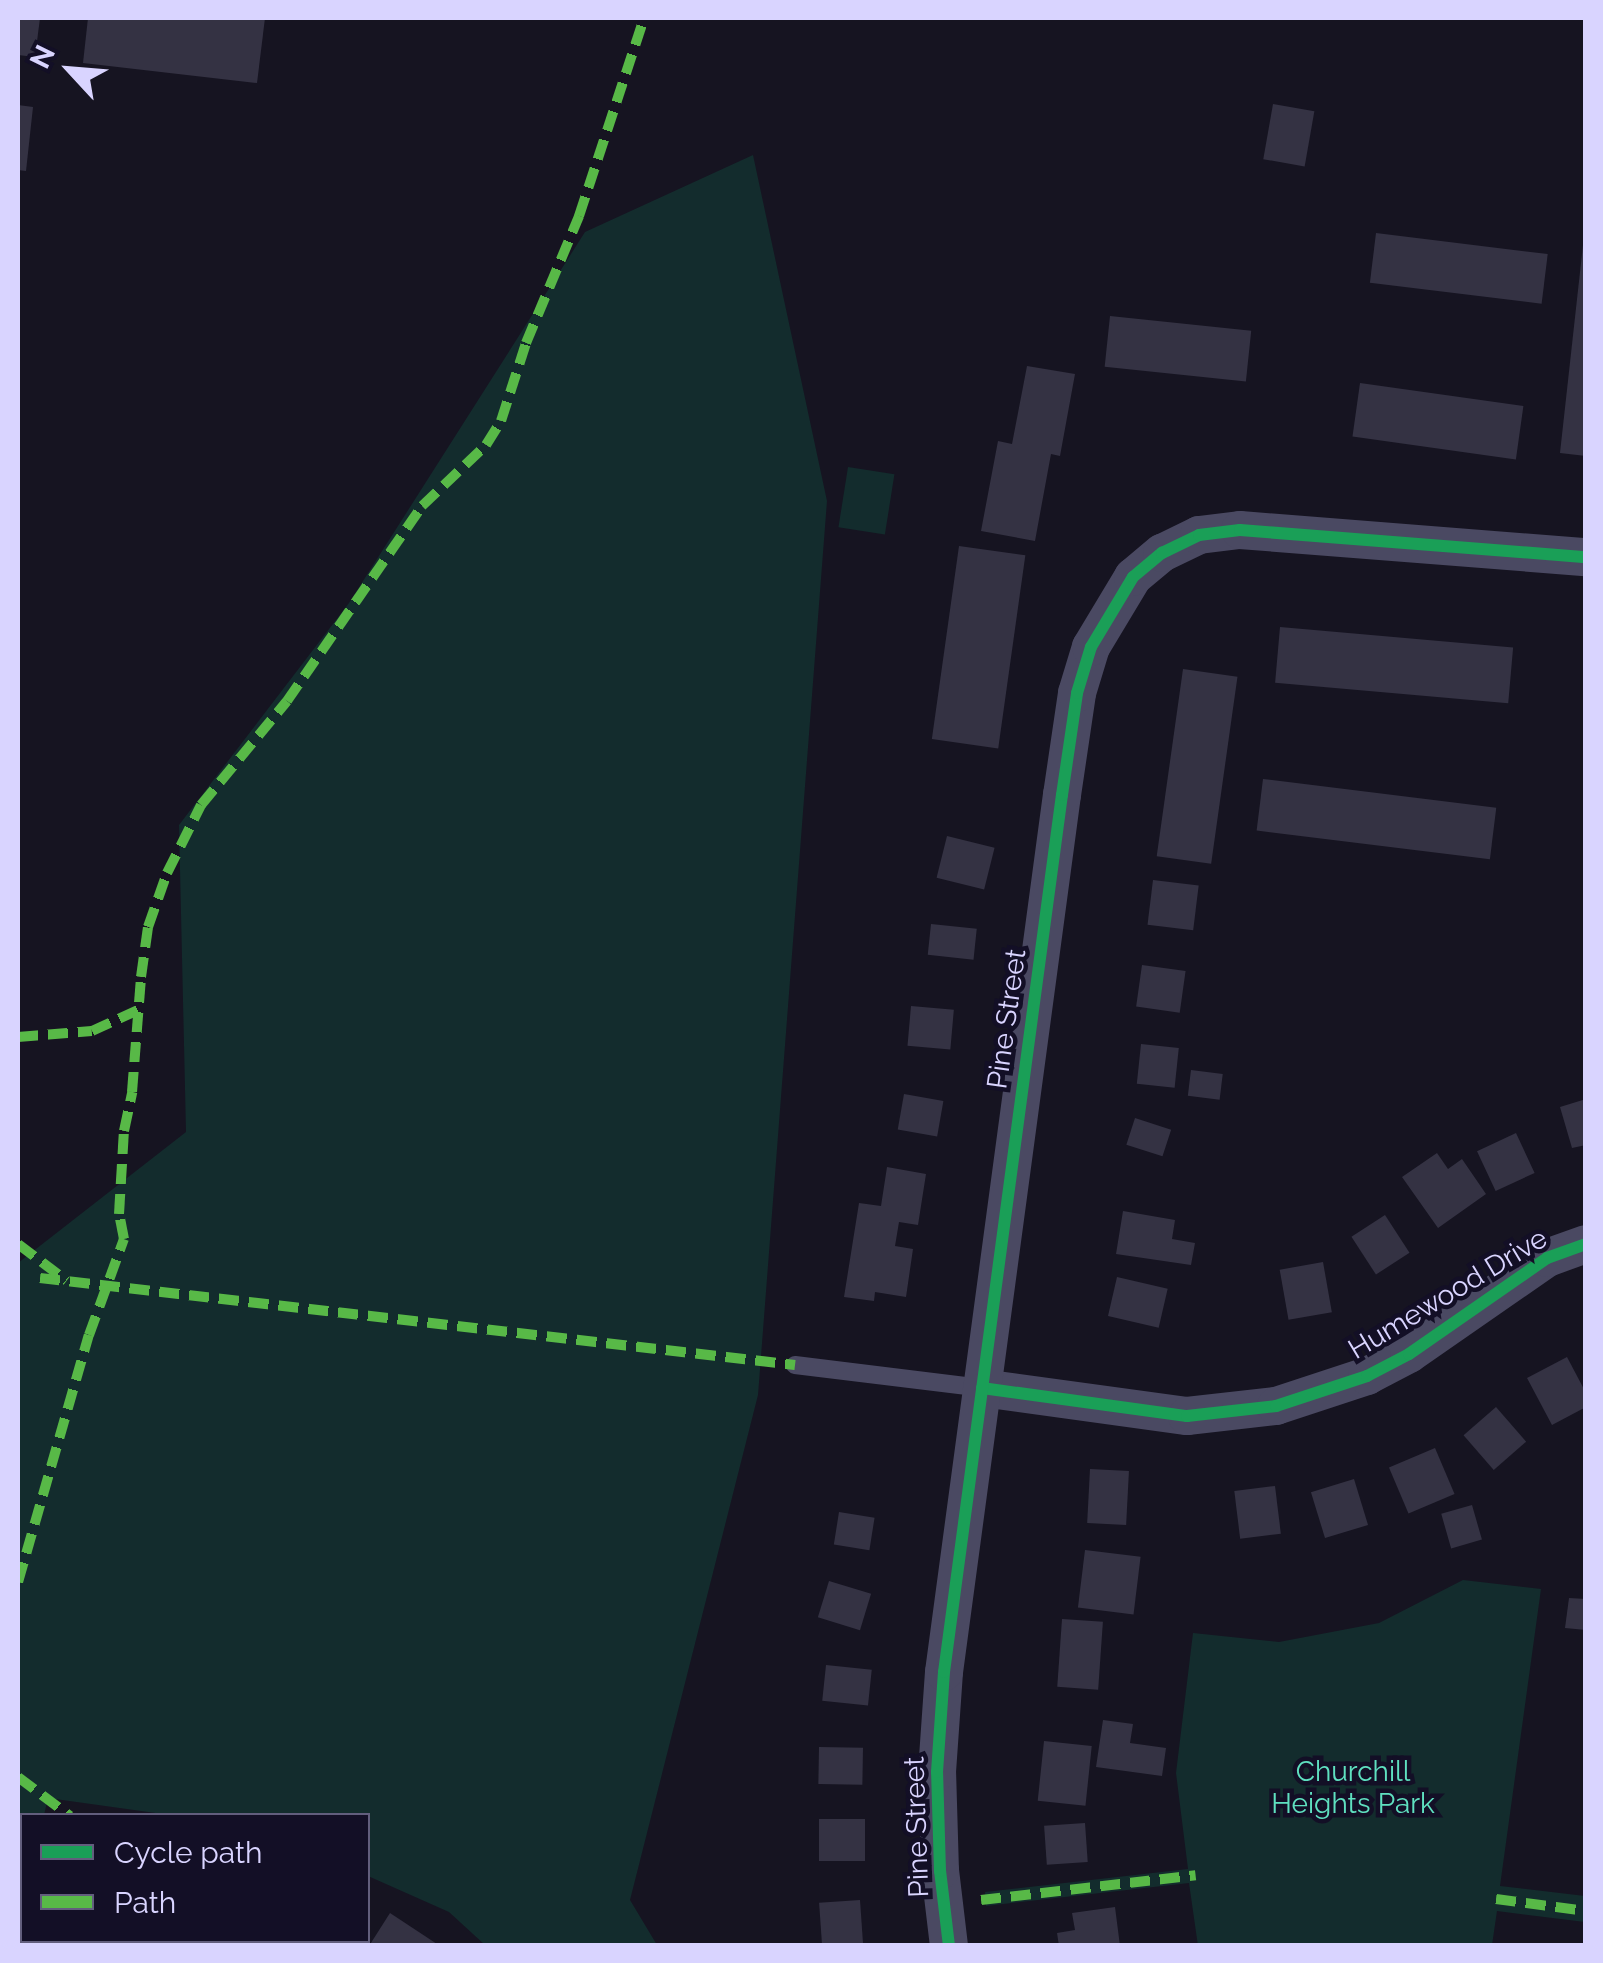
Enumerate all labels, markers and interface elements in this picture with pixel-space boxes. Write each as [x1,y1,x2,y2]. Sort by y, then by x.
north arrow [20,20,120,120]
text: N [23,40,62,73]
street label: Pine Street [981,947,1033,1091]
street label: Humewood Drive [1342,1221,1554,1367]
park label: Churchill Heights Park [1271,1755,1435,1821]
street label: Pine Street [898,1756,936,1898]
legend [20,1813,370,1943]
text: Cycle path [114,1835,262,1870]
text: Path [114,1885,176,1920]

